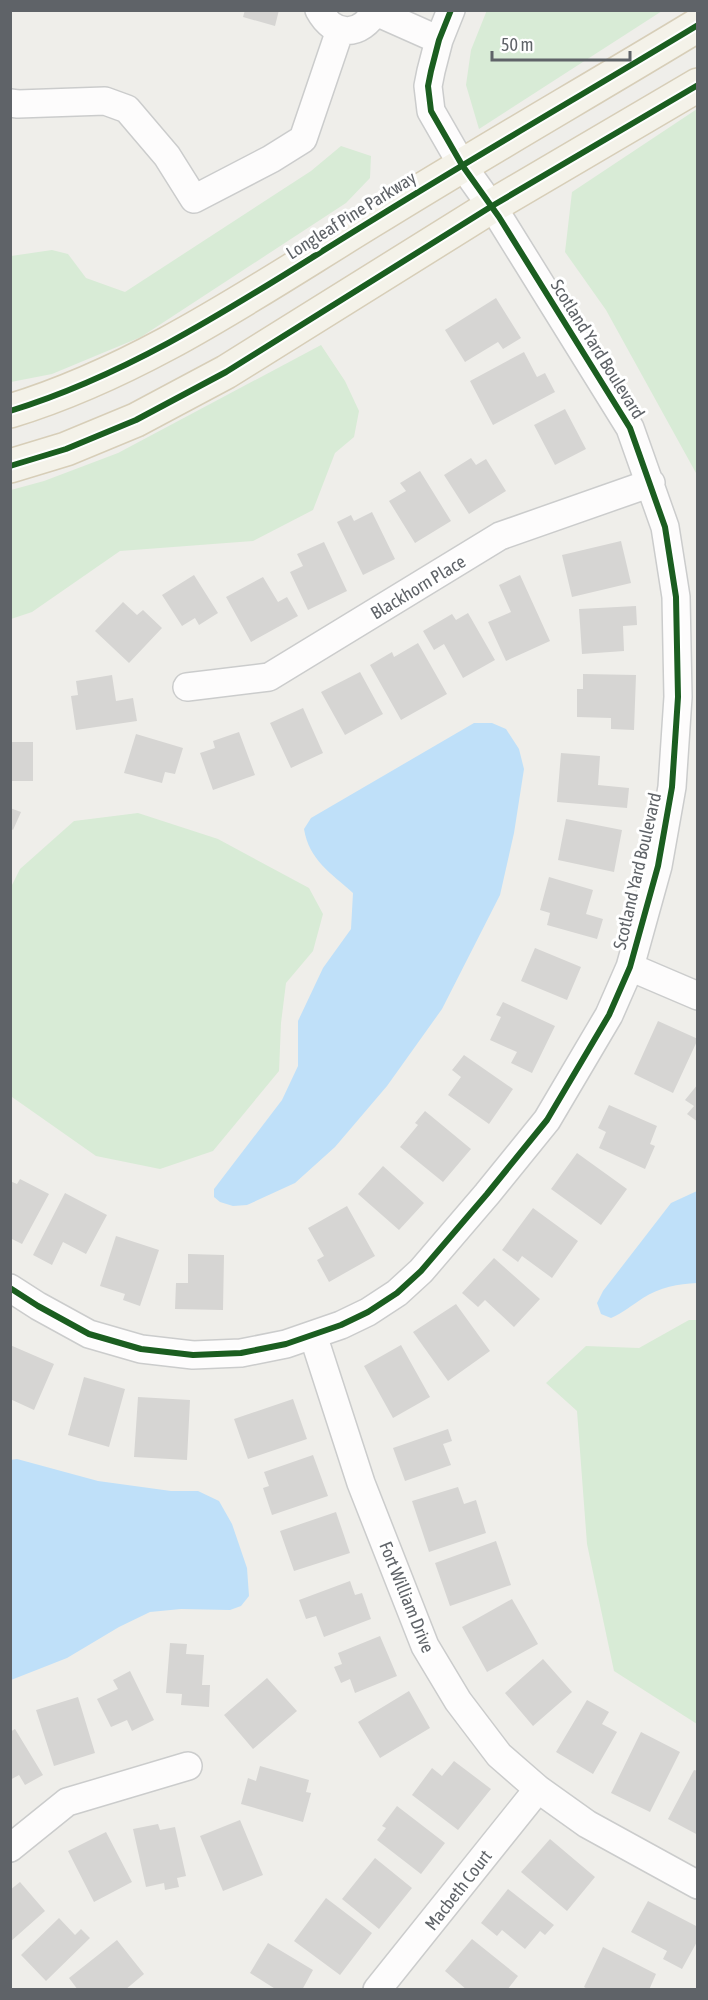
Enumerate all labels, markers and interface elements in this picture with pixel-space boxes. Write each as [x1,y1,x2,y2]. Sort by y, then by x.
scale bar [492,24,630,62]
text: 50 m [501,34,533,55]
street label: Longleaf Pine Parkway [282,167,420,263]
street label: Scotland Yard Boulevard [547,276,649,422]
street label: Blackhorn Place [367,551,469,623]
street label: Scotland Yard Boulevard [609,791,665,951]
street label: Fort William Drive [375,1538,439,1656]
street label: Macbeth Court [420,1846,496,1934]

